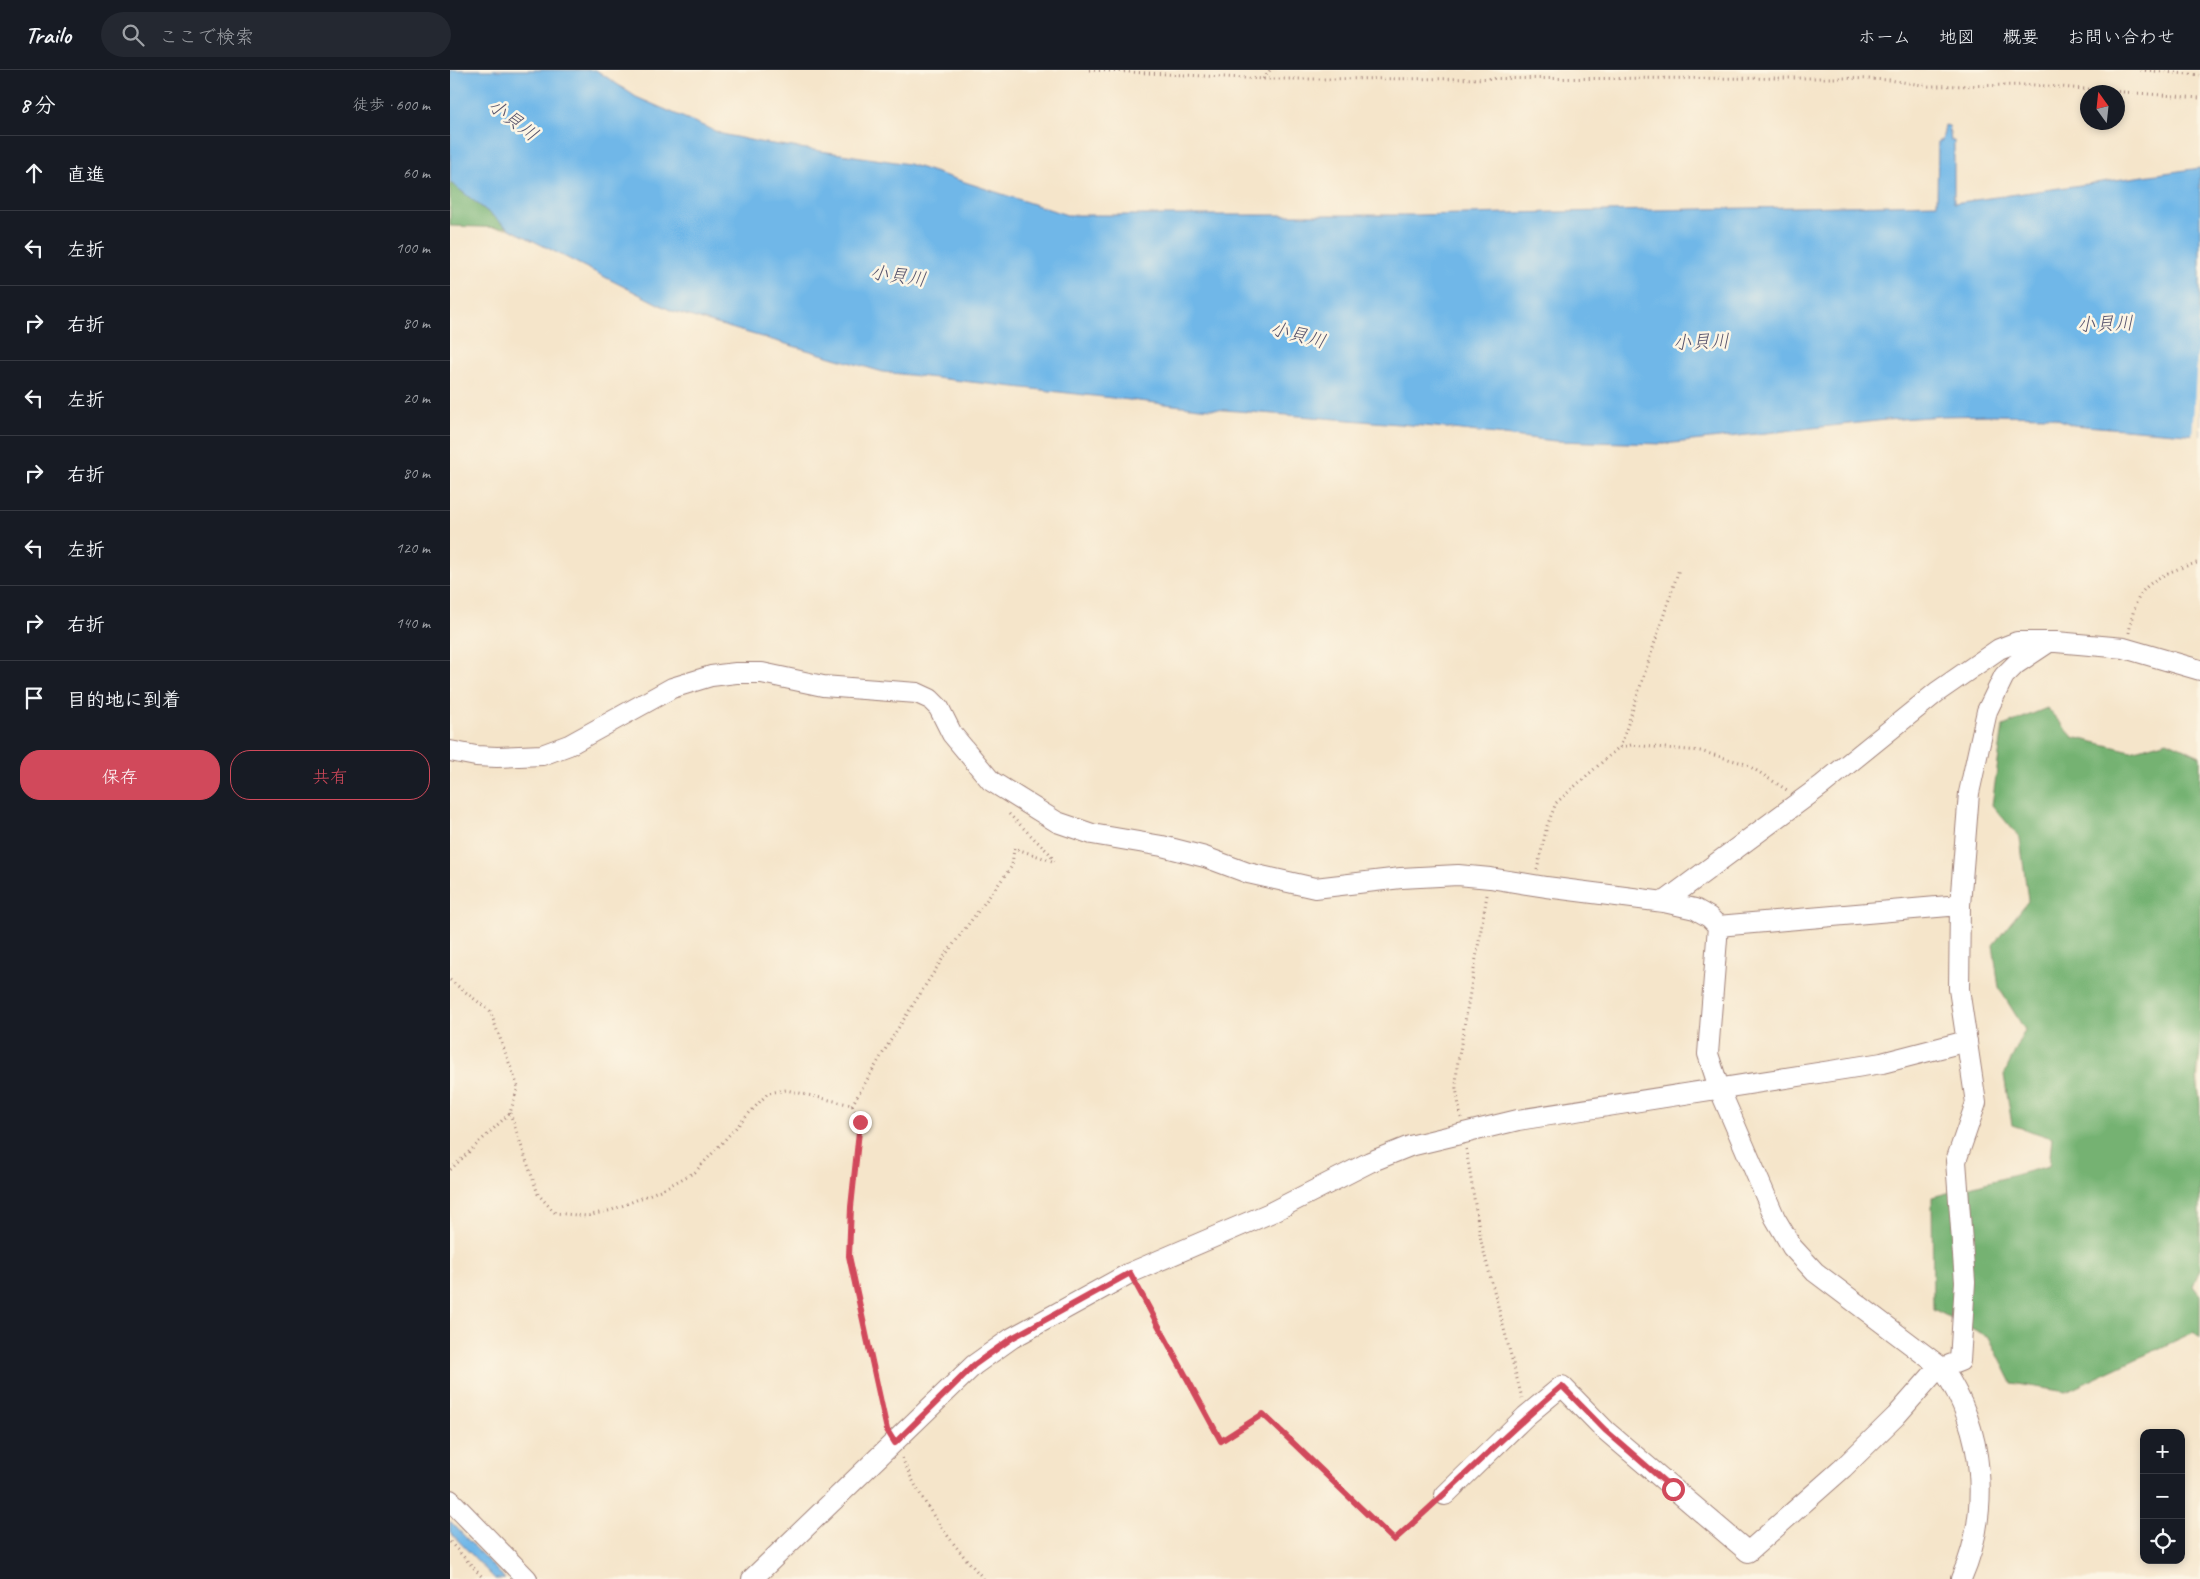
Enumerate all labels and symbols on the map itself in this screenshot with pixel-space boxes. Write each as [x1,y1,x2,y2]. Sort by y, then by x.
north arrow [2080,85,2125,130]
water label: 小貝川 [483,93,543,147]
water label: 小貝川 [868,260,928,292]
water label: 小貝川 [2076,311,2134,337]
water label: 小貝川 [1267,316,1329,354]
water label: 小貝川 [1672,329,1730,355]
route end [849,1111,872,1134]
route start [1662,1478,1685,1501]

